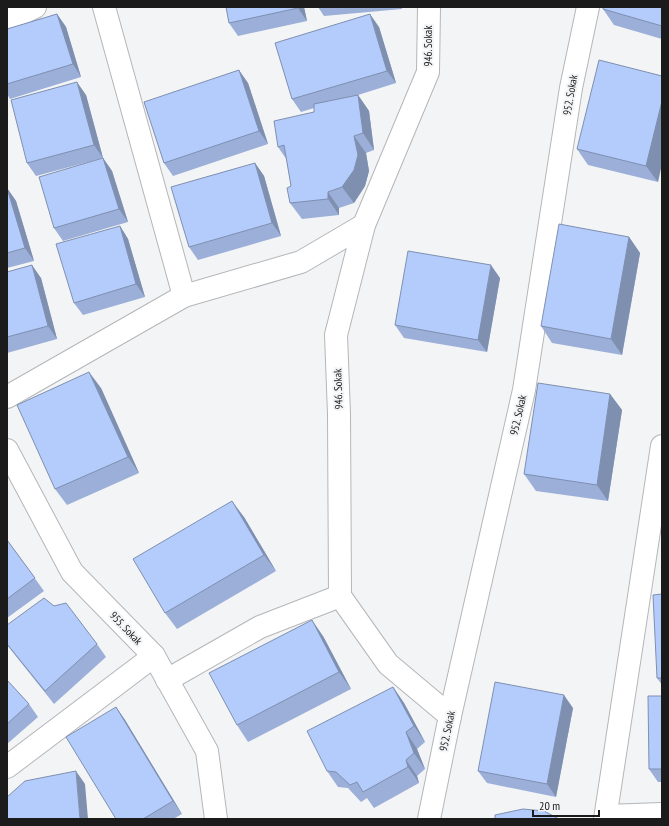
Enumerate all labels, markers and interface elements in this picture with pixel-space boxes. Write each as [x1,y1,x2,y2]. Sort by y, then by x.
street label: 946. Sokak [421,25,435,66]
street label: 952. Sokak [560,73,581,116]
street label: 946. Sokak [330,368,346,410]
street label: 952. Sokak [507,393,530,436]
street label: 955. Sokak [107,608,146,648]
street label: 952. Sokak [436,709,458,752]
scale bar [533,792,599,818]
text: 20 m [539,798,560,813]

